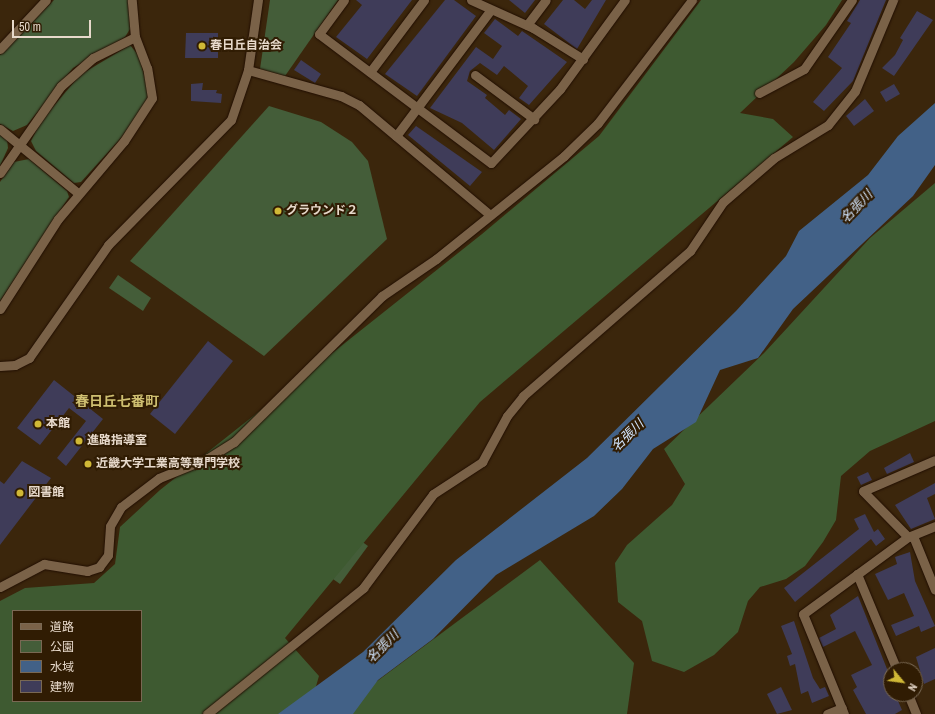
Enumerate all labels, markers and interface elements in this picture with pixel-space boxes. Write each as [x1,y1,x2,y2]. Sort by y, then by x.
scale bar [14,12,93,38]
text: 50 m [19,19,41,35]
place label: 春日丘自治会 [210,39,282,53]
marker: 春日丘自治会 [197,41,207,51]
water label: 名張川 [838,188,876,226]
place label: グラウンド２ [286,204,358,218]
marker: グラウンド２ [273,206,283,216]
district label: 春日丘七番町 [75,393,159,409]
place label: 本館 [46,417,70,431]
water label: 名張川 [609,417,647,455]
marker: 本館 [33,419,43,429]
place label: 進路指導室 [87,434,147,448]
marker: 進路指導室 [74,436,84,446]
place label: 近畿大学工業高等専門学校 [96,457,240,471]
marker: 近畿大学工業高等専門学校 [83,459,93,469]
place label: 図書館 [28,486,64,500]
marker: 図書館 [15,488,25,498]
legend [12,610,142,702]
text: 道路 [50,619,74,635]
water label: 名張川 [364,628,402,666]
text: 公園 [50,639,74,655]
text: 水域 [50,659,74,675]
north arrow [883,662,923,702]
text: 建物 [50,679,74,695]
text: N [905,681,920,694]

